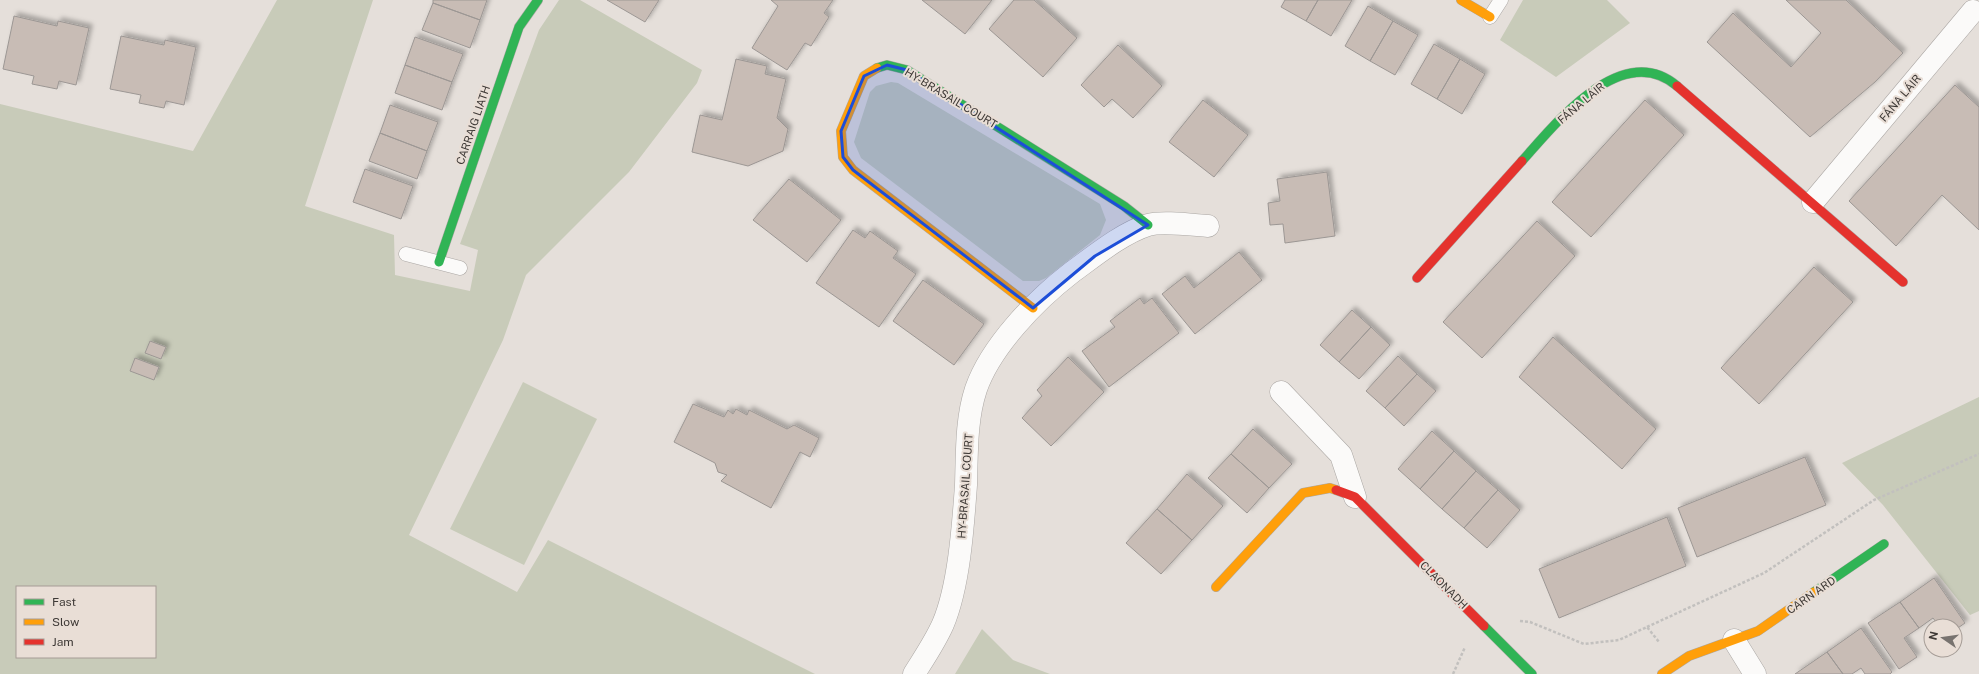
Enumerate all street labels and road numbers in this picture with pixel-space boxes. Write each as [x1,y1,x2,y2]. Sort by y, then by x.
street label: HY-BRASAIL COURT [903,66,1000,130]
street label: FÁNA LÁIR [1876,72,1923,124]
street label: FÁNA LÁIR [1555,79,1607,126]
street label: CARRAIG LIATH [454,84,492,166]
street label: HY-BRASAIL COURT [955,433,975,539]
street label: CLAONADH [1418,559,1470,611]
street label: CARN ARD [1784,574,1838,616]

